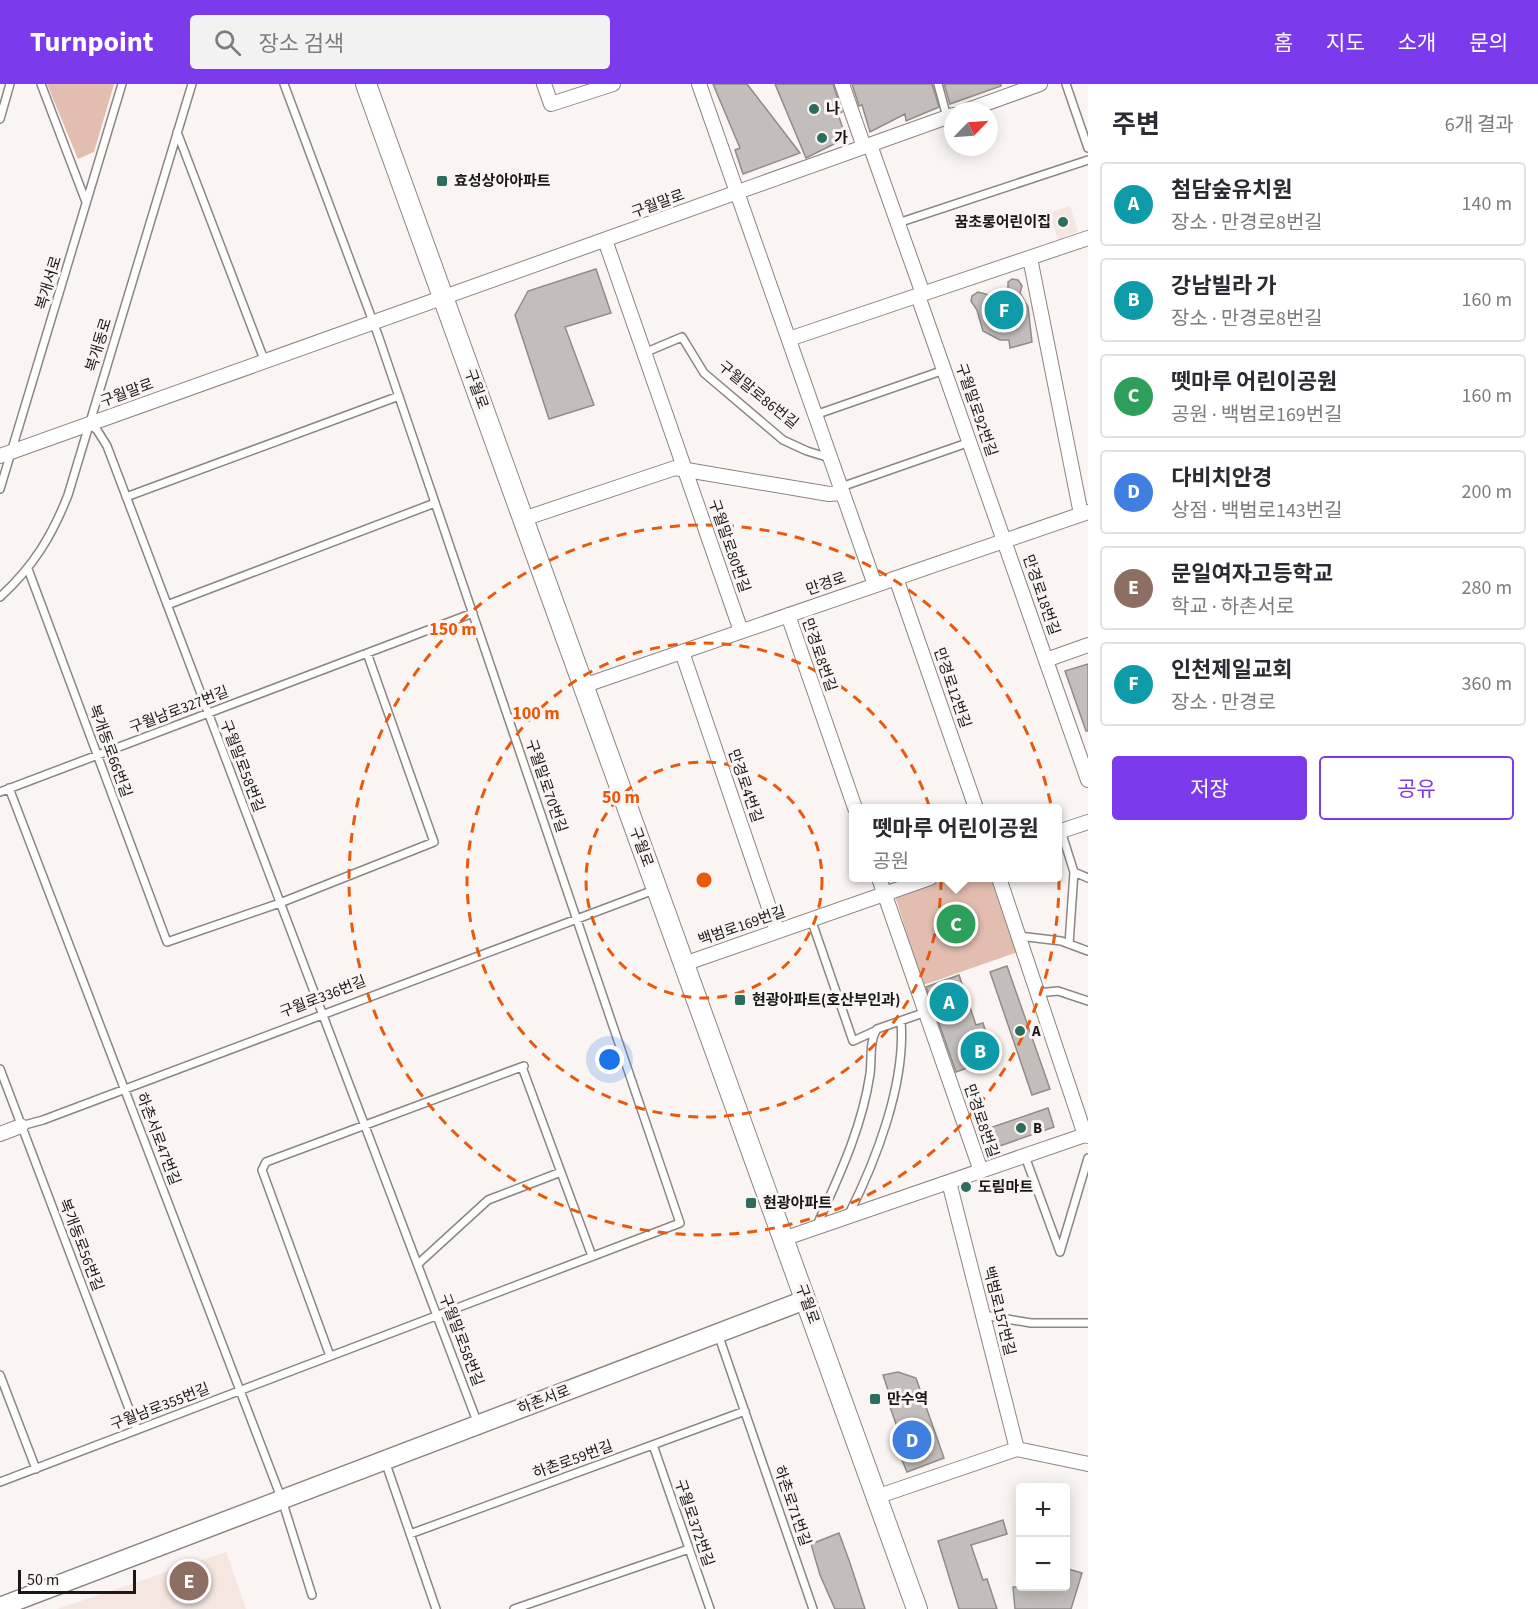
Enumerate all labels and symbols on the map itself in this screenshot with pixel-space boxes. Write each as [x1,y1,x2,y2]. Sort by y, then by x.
place label: 나 [826,99,840,120]
marker: 나 [807,102,821,116]
north arrow [944,102,998,156]
place label: 가 [834,128,848,149]
marker: 가 [815,131,829,145]
place label: 효성상아아파트 [454,171,551,192]
marker: 효성상아아파트 [435,174,449,188]
street label: 구월말로 [628,185,688,223]
place label: 꿈초롱어린이집 [954,212,1051,233]
marker: 꿈초롱어린이집 [1056,215,1070,229]
street label: 복개서로 [31,254,67,312]
pin: F [984,288,1024,332]
street label: 복개동로 [81,316,117,374]
street label: 구월말로86번길 [713,356,803,434]
street label: 구월말로92번길 [950,360,1002,460]
street label: 구월로 [459,366,493,412]
street label: 구월말로 [97,374,157,412]
street label: 구월말로80번길 [703,496,755,596]
street label: 만경로18번길 [1017,552,1065,638]
street label: 만경로 [803,567,849,601]
street label: 만경로8번길 [797,615,841,695]
text: 150 m [429,617,477,642]
street label: 만경로12번길 [928,645,976,731]
street label: 구월남로327번길 [126,681,232,739]
street label: 복개동로66번길 [83,701,137,801]
text: 100 m [512,701,560,726]
street label: 구월말로58번길 [215,717,269,815]
street label: 구월말로70번길 [520,736,572,836]
street label: 만경로4번길 [723,746,767,826]
text: 50 m [602,785,640,810]
street label: 구월로 [624,824,658,870]
centre of rings [694,870,714,890]
street label: 백범로169번길 [695,901,789,951]
pin: C [936,902,976,946]
street label: 구월로336번길 [277,971,369,1023]
pin: A [930,980,968,1024]
place label: 현광아파트(호산부인과) [752,990,900,1011]
marker: 현광아파트(호산부인과) [733,993,747,1007]
place label: A [1031,1021,1041,1042]
marker: A [1013,1024,1027,1038]
pin: B [960,1028,1000,1074]
your location [595,1045,624,1074]
street label: 만경로8번길 [959,1081,1003,1161]
street label: 하촌서로47번길 [131,1090,185,1188]
place label: B [1033,1118,1042,1139]
marker: B [1014,1121,1028,1135]
place label: 도림마트 [978,1177,1033,1198]
marker: 도림마트 [959,1180,973,1194]
place label: 현광아파트 [763,1193,832,1214]
street label: 복개동로56번길 [54,1196,108,1294]
marker: 현광아파트 [744,1196,758,1210]
street label: 백범로157번길 [978,1264,1020,1358]
street label: 구월로 [790,1281,824,1327]
street label: 구월말로58번길 [434,1291,488,1389]
street label: 구월남로355번길 [107,1378,213,1436]
street label: 하촌서로 [514,1380,574,1420]
place label: 만수역 [887,1389,928,1410]
marker: 만수역 [868,1392,882,1406]
pin: D [892,1418,932,1462]
street label: 하촌로59번길 [530,1436,616,1484]
street label: 하촌로71번길 [768,1463,816,1549]
street label: 구월로372번길 [669,1476,719,1570]
pin: E [170,1558,208,1604]
scale bar [18,1567,136,1594]

